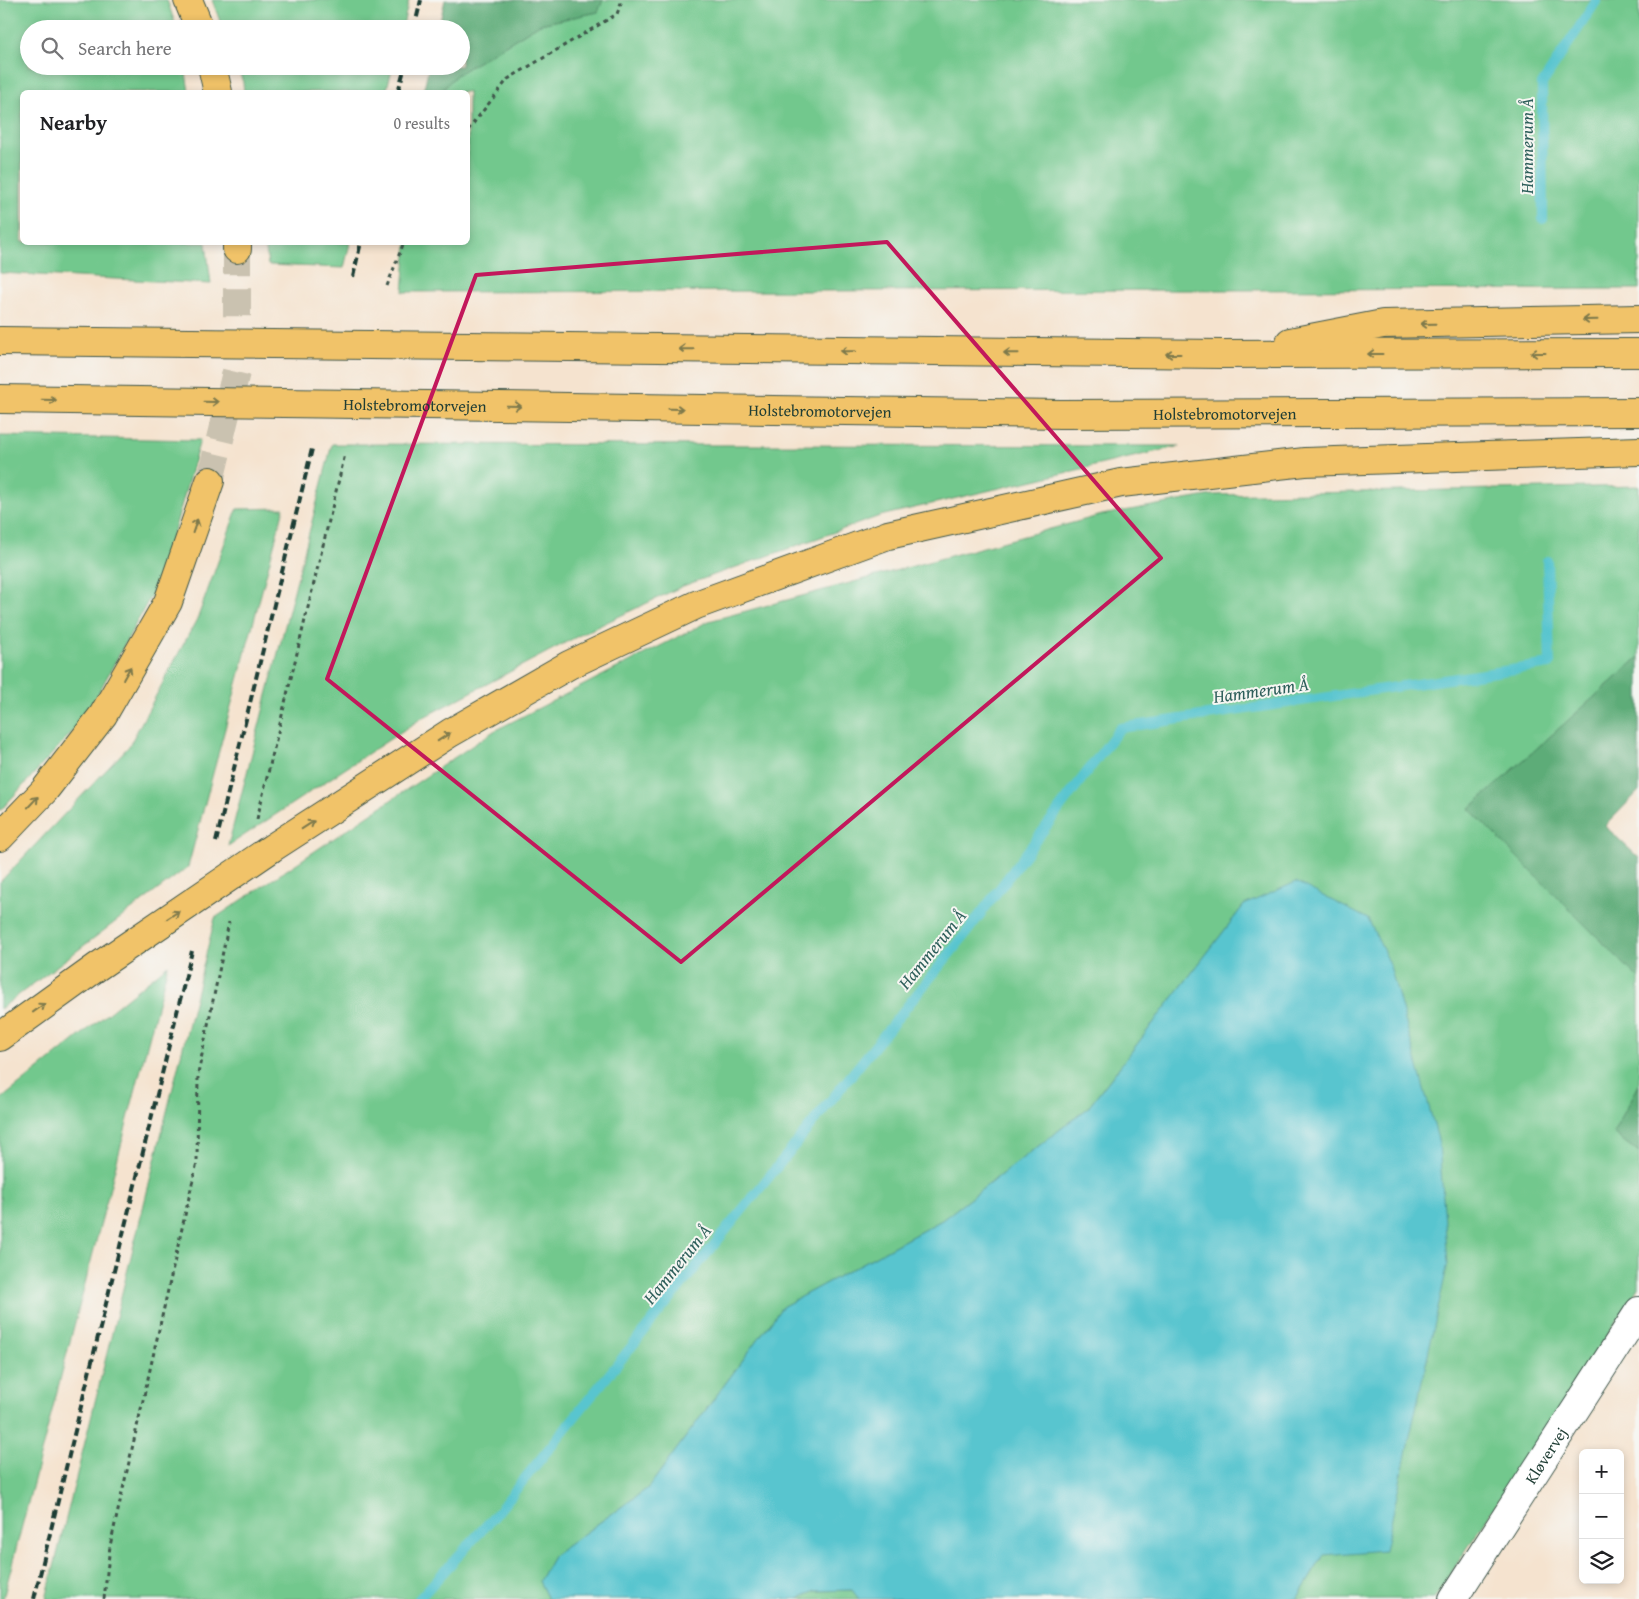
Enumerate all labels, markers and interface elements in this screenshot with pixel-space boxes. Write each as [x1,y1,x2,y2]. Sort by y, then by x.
search box [20,20,470,75]
icon: search [38,34,66,62]
text: Search here [78,34,172,62]
water label: Hammerum Å [1513,98,1540,195]
text: Nearby [40,107,107,138]
text: 0 results [393,111,450,135]
one-way arrow [1583,315,1599,325]
one-way arrow [1420,319,1436,328]
one-way arrow [678,344,694,354]
one-way arrow [841,346,857,356]
one-way arrow [1003,348,1019,357]
one-way arrow [1530,348,1546,358]
one-way arrow [1166,349,1182,359]
one-way arrow [1368,349,1384,359]
street label: Holstebromotorvejen [343,392,487,418]
one-way arrow [40,395,56,404]
one-way arrow [202,397,219,407]
street label: Holstebromotorvejen [748,398,892,424]
one-way arrow [505,401,521,411]
street label: Holstebromotorvejen [1153,401,1297,426]
one-way arrow [668,404,684,414]
one-way arrow [191,518,200,534]
one-way arrow [123,666,133,680]
water label: Hammerum Å [1211,670,1310,710]
one-way arrow [437,731,451,742]
one-way arrow [27,795,39,808]
one-way arrow [300,820,314,830]
water label: Hammerum Å [891,903,973,996]
one-way arrow [165,910,179,920]
one-way arrow [32,1003,46,1013]
water label: Hammerum Å [636,1218,718,1311]
street label: Kløvervej [1519,1422,1573,1488]
map controls [1579,1449,1624,1584]
button: + [1579,1449,1624,1494]
button: − [1579,1494,1624,1539]
button: layers [1579,1539,1624,1584]

